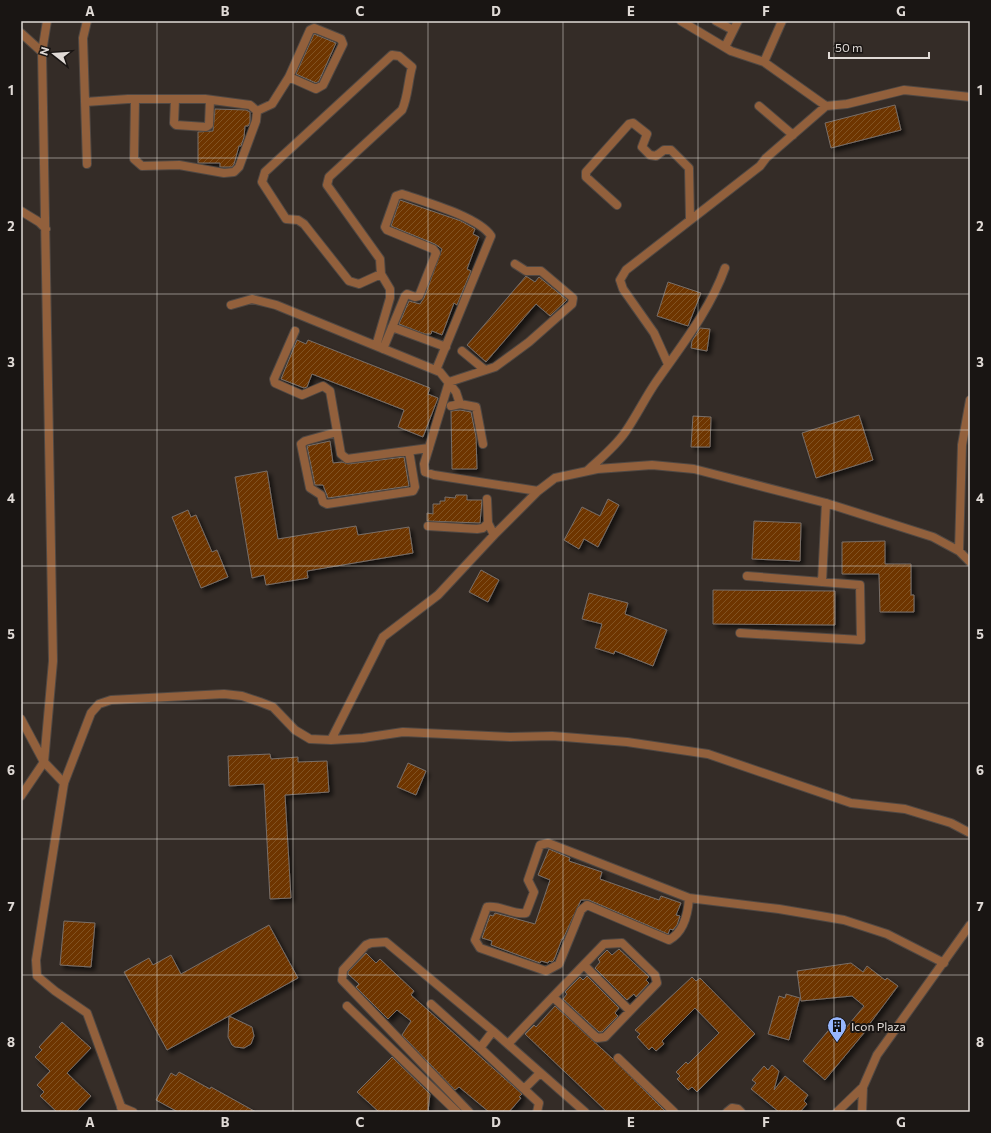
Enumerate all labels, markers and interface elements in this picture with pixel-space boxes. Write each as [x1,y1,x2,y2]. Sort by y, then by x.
text: A [85,3,95,19]
text: B [221,3,230,19]
text: C [356,3,365,19]
text: D [491,3,501,19]
text: E [627,3,635,19]
text: F [762,3,770,19]
text: G [896,3,906,19]
north arrow [34,34,74,74]
scale bar [829,34,929,60]
text: 50 m [835,40,863,54]
text: N [37,45,51,57]
text: 1 [8,82,14,98]
text: 1 [977,82,983,98]
text: 2 [7,218,15,234]
text: 2 [976,218,984,234]
text: 3 [7,354,15,370]
text: 3 [976,354,984,370]
text: 4 [7,490,15,506]
text: 4 [976,490,984,506]
text: 5 [7,626,15,642]
text: 5 [976,626,984,642]
text: 6 [7,762,15,778]
text: 6 [976,762,984,778]
text: 7 [7,898,15,914]
text: 7 [976,898,984,914]
building icon: Icon Plaza [826,1015,848,1043]
place label: Icon Plaza [851,1019,906,1033]
text: 8 [7,1034,15,1050]
text: 8 [976,1034,984,1050]
text: A [85,1114,95,1130]
text: B [221,1114,230,1130]
text: C [356,1114,365,1130]
text: D [491,1114,501,1130]
text: E [627,1114,635,1130]
text: F [762,1114,770,1130]
text: G [896,1114,906,1130]

